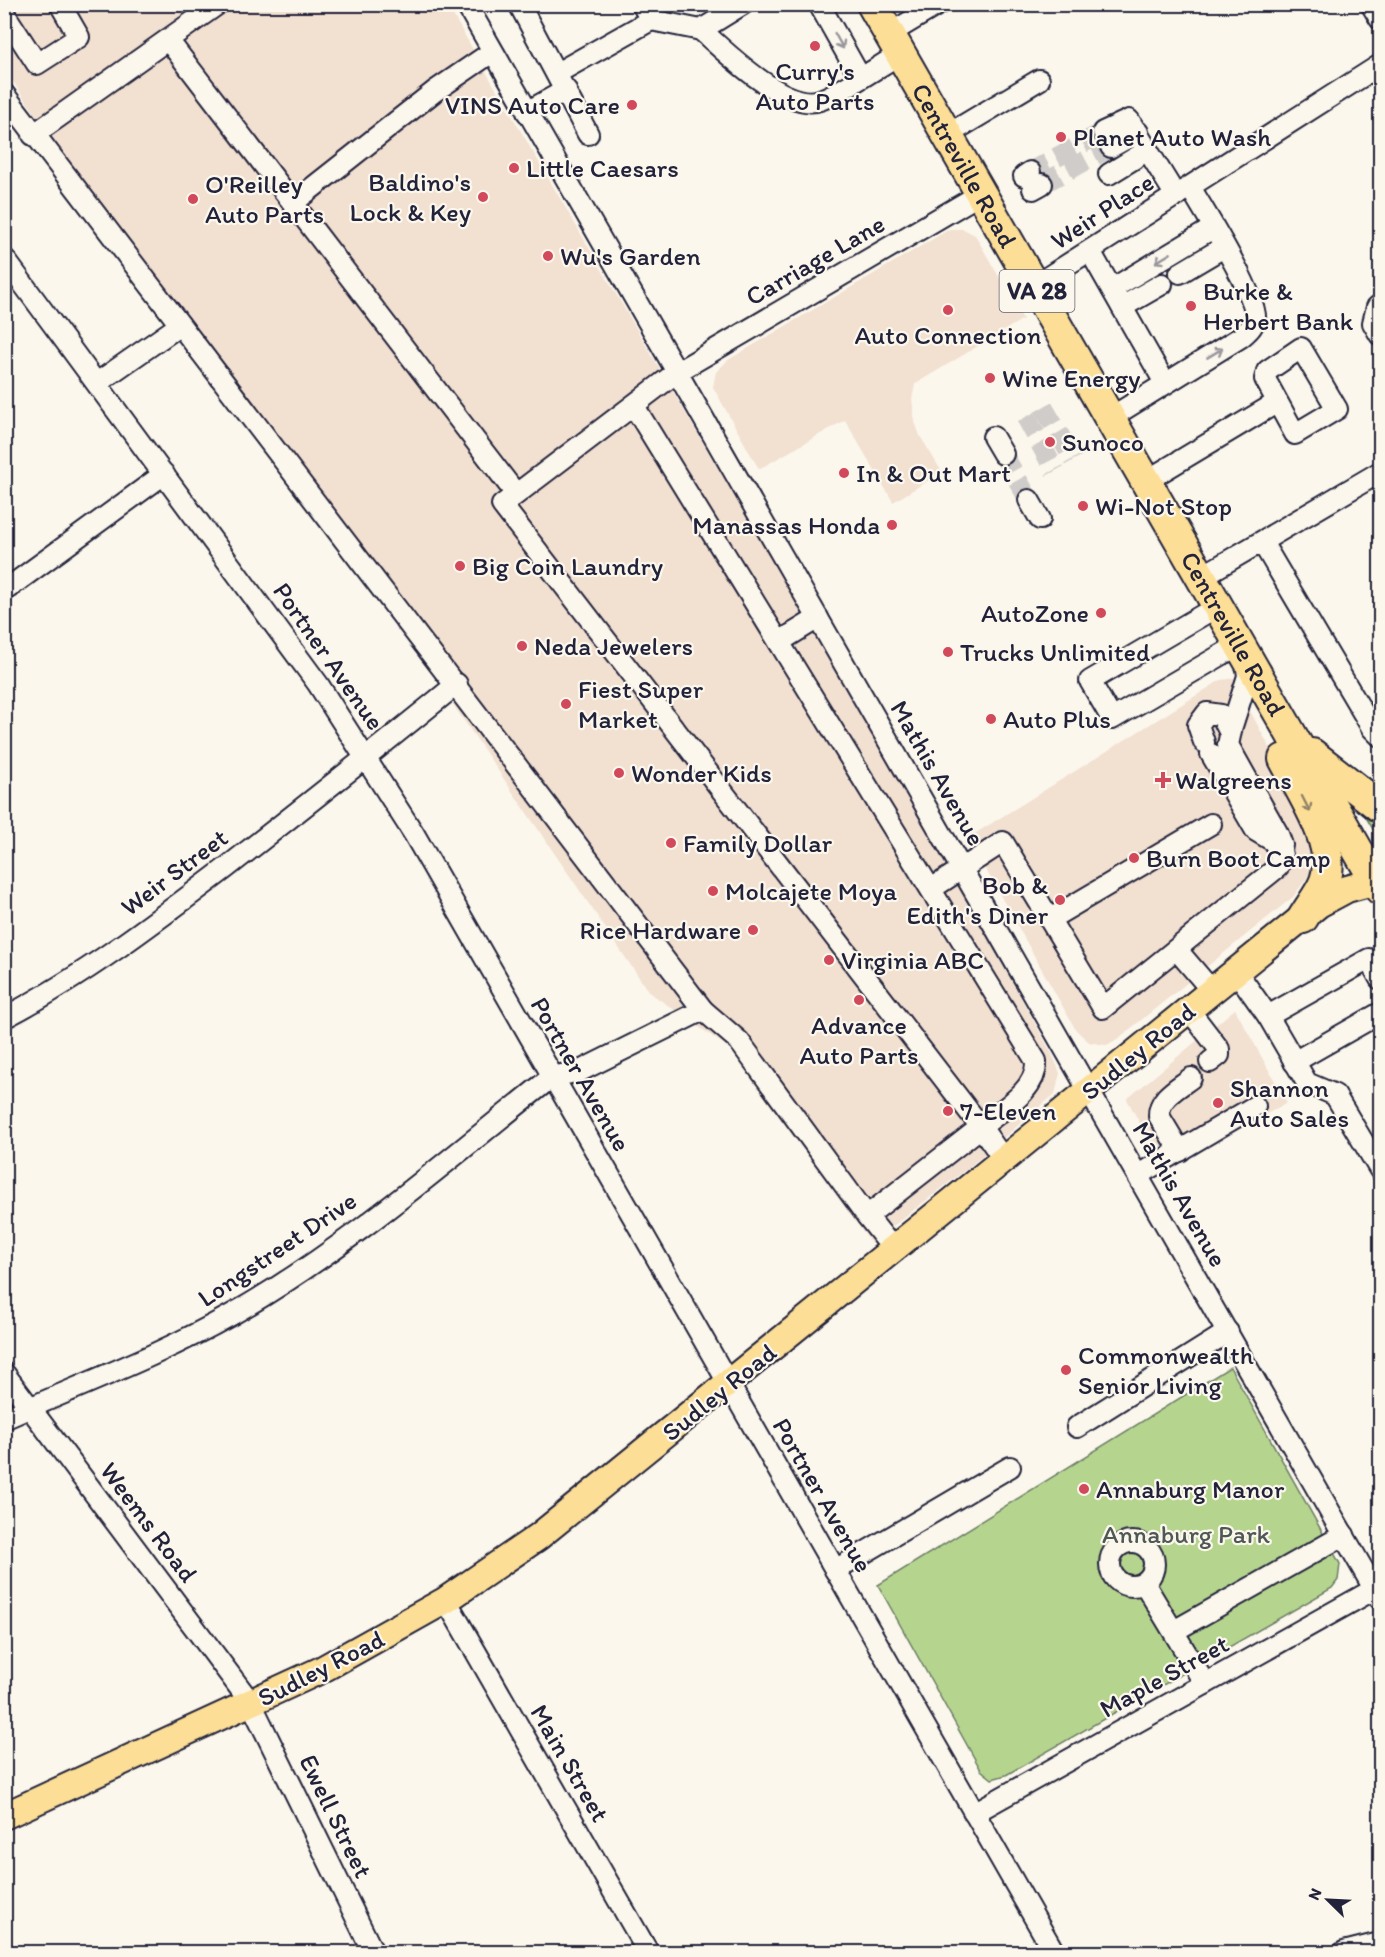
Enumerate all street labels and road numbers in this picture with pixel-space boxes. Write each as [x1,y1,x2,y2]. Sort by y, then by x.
street label: Centreville Road [905,77,1025,254]
street label: Weir Place [1044,166,1160,256]
street label: Carriage Lane [740,207,890,313]
road number: VA 28 [1000,270,1074,312]
street label: Centreville Road [1174,546,1294,722]
street label: Portner Avenue [266,576,392,736]
street label: Mathis Avenue [884,695,992,851]
street label: Weir Street [114,821,234,923]
street label: Portner Avenue [524,991,638,1157]
street label: Sudley Road [1074,995,1202,1107]
street label: Mathis Avenue [1126,1116,1234,1272]
street label: Longstreet Drive [191,1184,363,1314]
street label: Sudley Road [655,1336,783,1448]
street label: Portner Avenue [766,1412,880,1578]
street label: Weems Road [93,1456,205,1588]
street label: Sudley Road [252,1622,390,1714]
street label: Maple Street [1094,1627,1234,1725]
street label: Main Street [524,1698,617,1828]
street label: Ewell Street [292,1749,380,1883]

